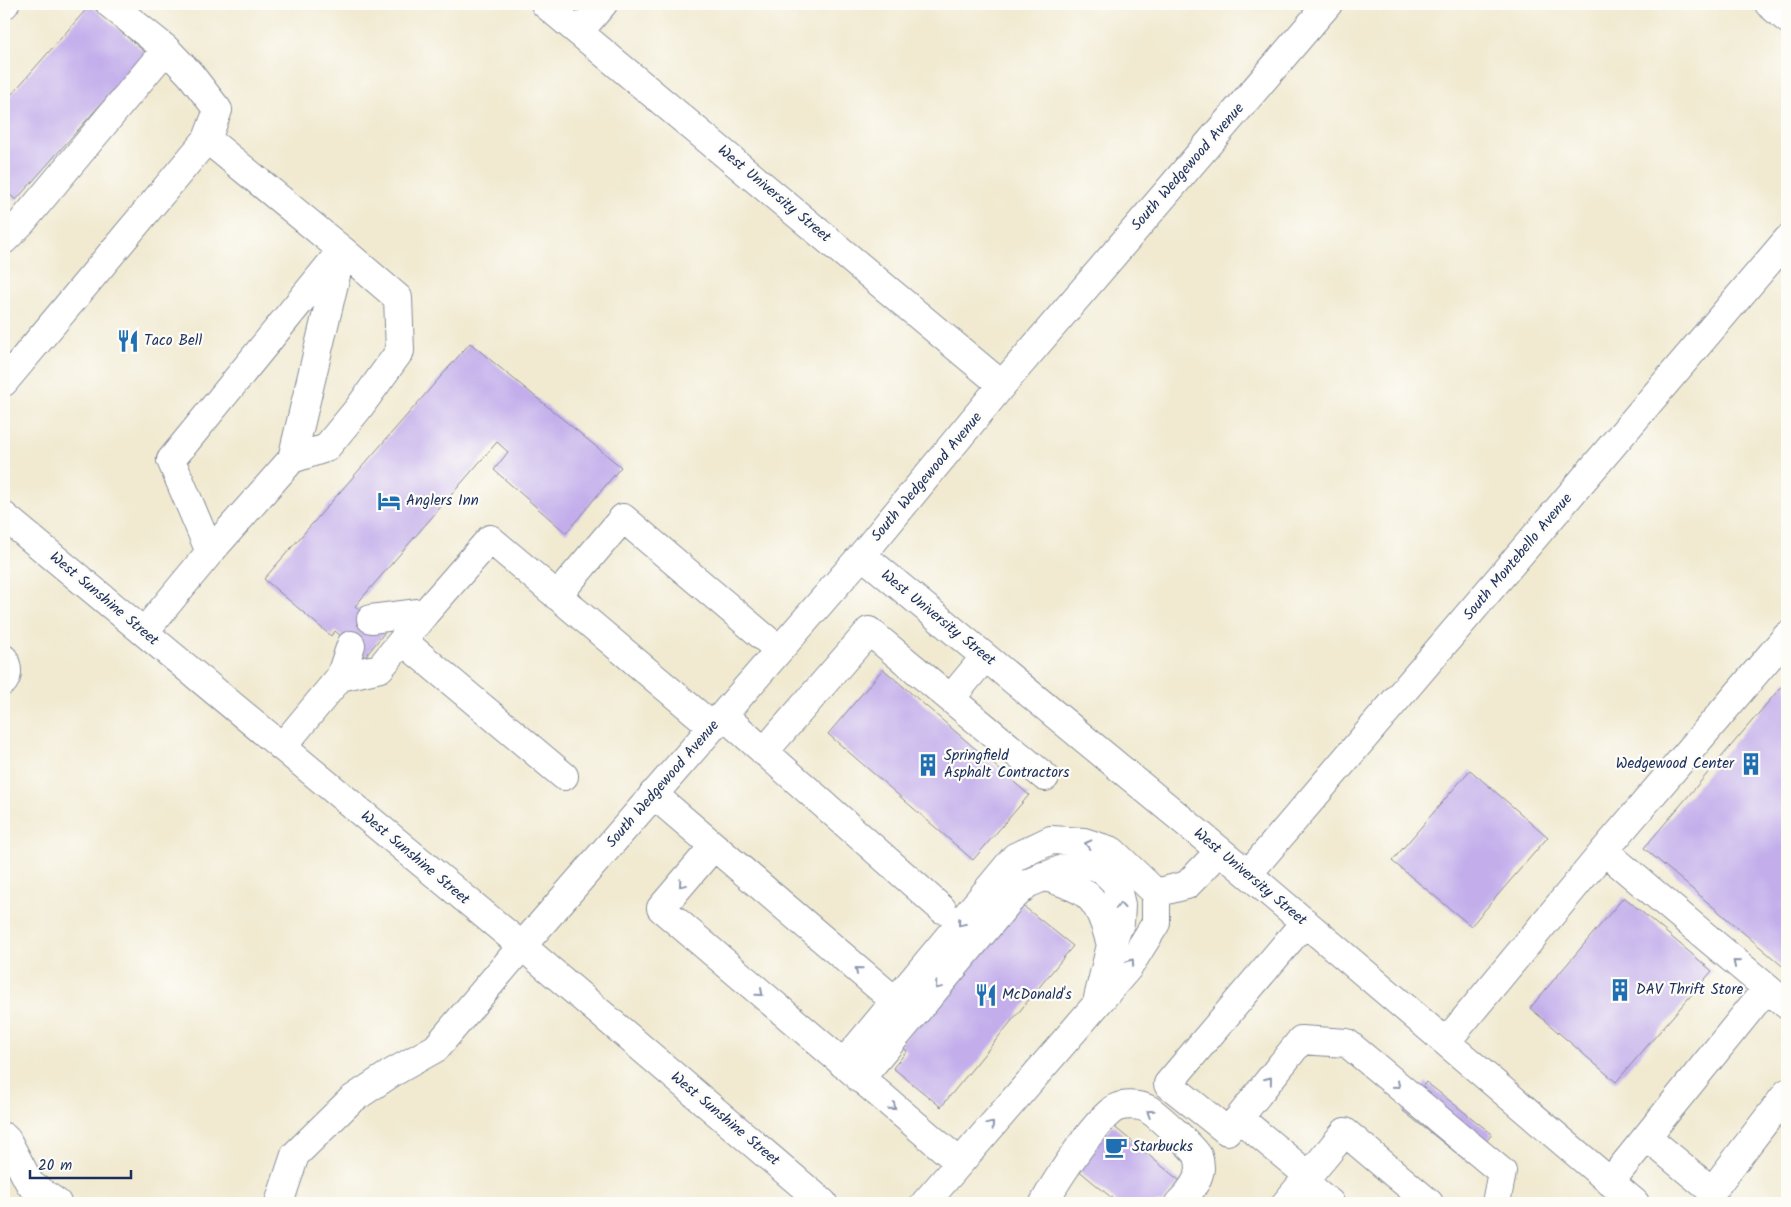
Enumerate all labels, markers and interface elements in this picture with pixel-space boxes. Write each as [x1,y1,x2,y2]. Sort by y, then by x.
street label: South Wedgewood Avenue [1125,97,1251,236]
street label: West University Street [712,139,836,249]
restaurant icon: Taco Bell [115,328,141,354]
place label: Taco Bell [144,329,203,353]
street label: South Wedgewood Avenue [865,407,989,547]
hotel icon: Anglers Inn [376,488,402,514]
street label: South Montebello Avenue [1457,488,1579,626]
place label: Anglers Inn [406,489,479,513]
street label: West Sunshine Street [44,546,164,652]
street label: West University Street [875,564,1001,672]
street label: South Wedgewood Avenue [600,714,726,853]
place label: Springfield Asphalt Contractors [944,744,1070,785]
building icon: Wedgewood Center [1738,751,1764,777]
building icon: Springfield Asphalt Contractors [915,752,941,778]
place label: Wedgewood Center [1616,752,1735,776]
street label: West Sunshine Street [355,805,475,911]
street label: West University Street [1188,822,1312,932]
one-way arrow [1084,839,1093,850]
one-way arrow [678,878,687,887]
one-way arrow [1115,902,1126,910]
one-way arrow [958,917,966,926]
one-way arrow [1125,959,1134,968]
one-way arrow [1733,959,1742,968]
one-way arrow [855,966,864,975]
building icon: DAV Thrift Store [1607,977,1633,1003]
place label: DAV Thrift Store [1636,978,1743,1002]
one-way arrow [935,980,943,989]
restaurant icon: McDonald's [973,982,999,1008]
place label: McDonald's [1002,983,1072,1007]
one-way arrow [755,988,764,997]
street label: West Sunshine Street [665,1066,785,1172]
one-way arrow [1264,1077,1272,1086]
one-way arrow [1392,1080,1401,1089]
one-way arrow [888,1101,897,1110]
one-way arrow [1147,1109,1156,1119]
one-way arrow [985,1122,994,1131]
cafe icon: Starbucks [1103,1134,1129,1160]
place label: Starbucks [1132,1135,1194,1159]
scale bar [30,1147,131,1179]
text: 20 m [38,1154,72,1178]

